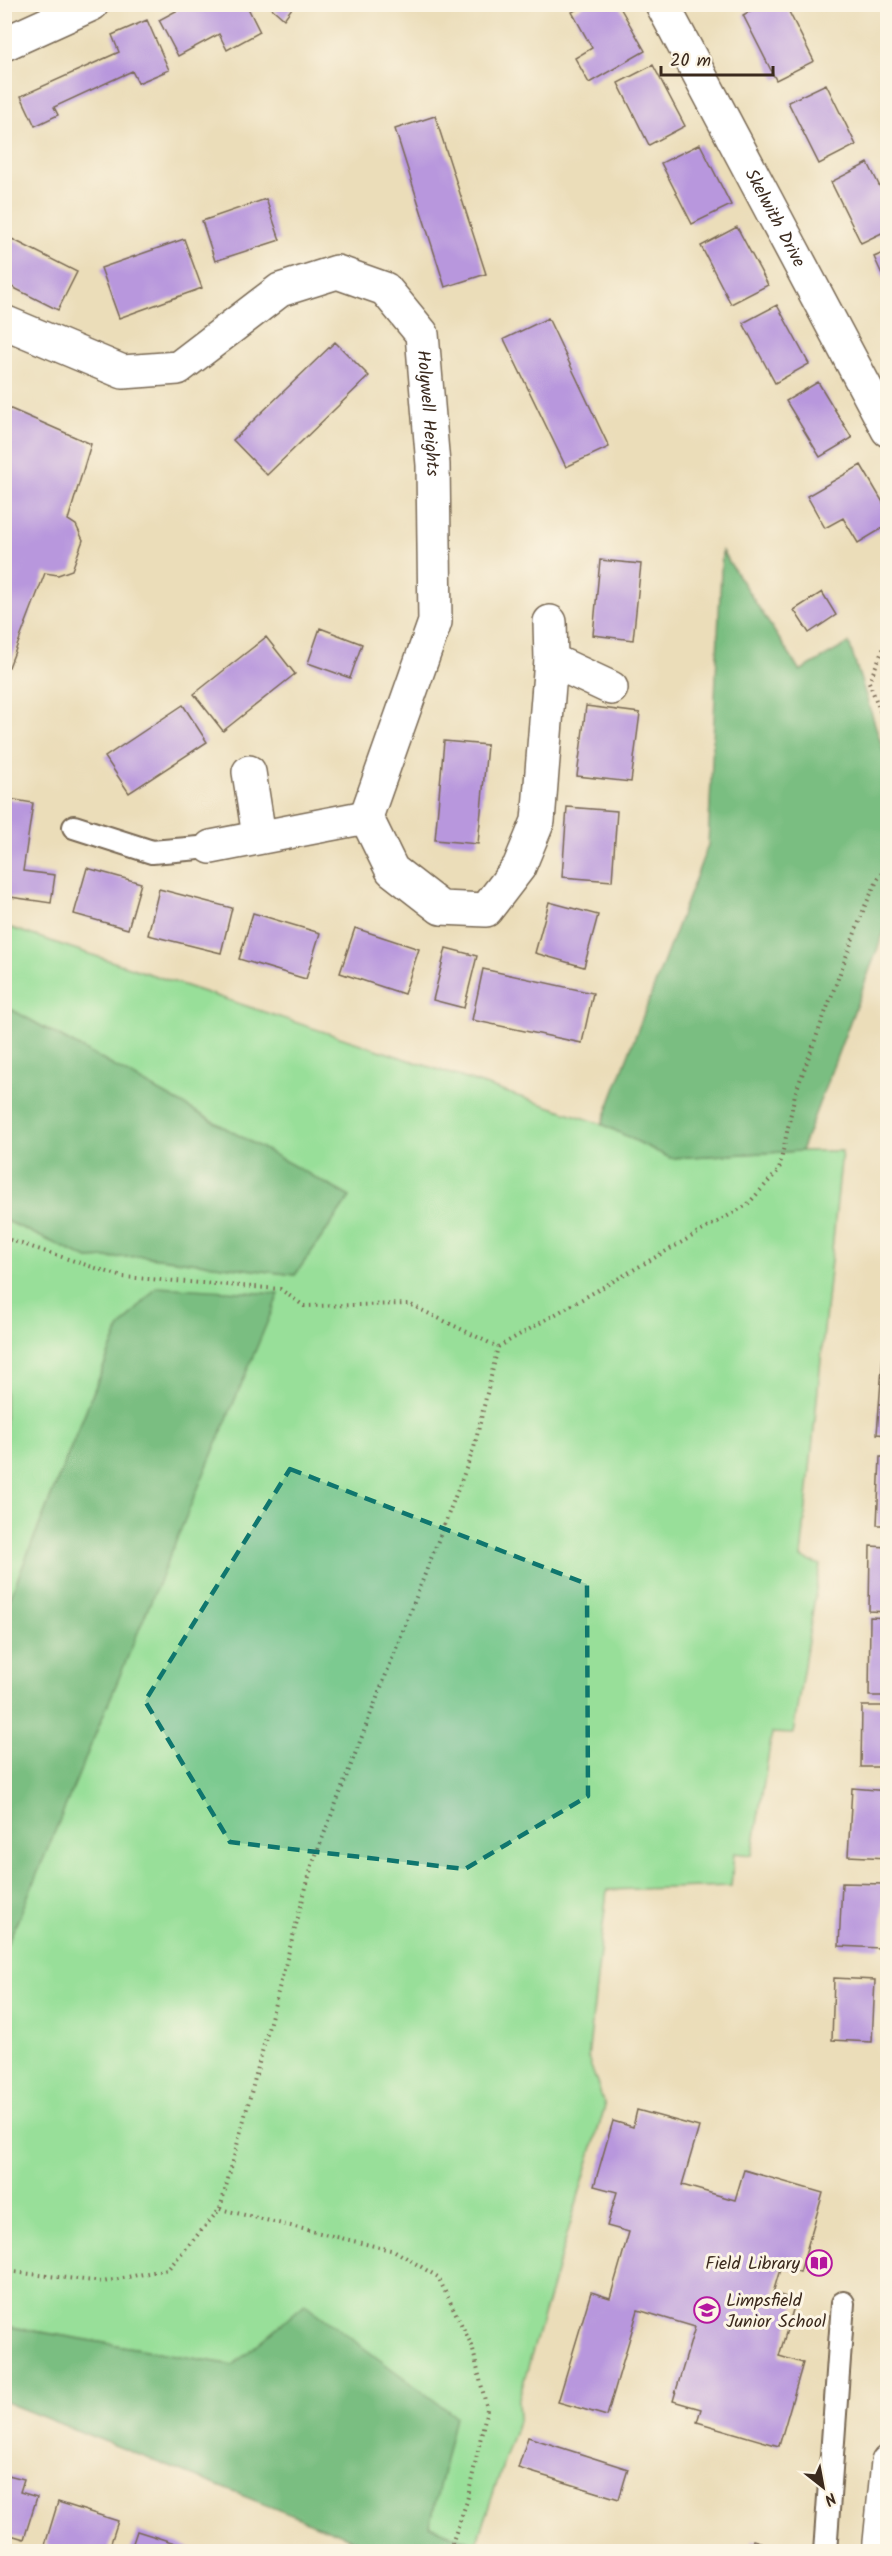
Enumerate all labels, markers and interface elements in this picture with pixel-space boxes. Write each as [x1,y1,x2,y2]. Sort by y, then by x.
scale bar [661,39,774,77]
text: 20 m [670,47,711,76]
street label: Skelwith Drive [736,164,812,273]
street label: Holywell Heights [407,349,446,477]
library icon: Field Library [804,2248,834,2278]
place label: Field Library [705,2250,801,2279]
place label: Limpsfield Junior School [726,2287,827,2337]
school or university icon: Limpsfield Junior School [692,2295,722,2325]
north arrow [793,2457,853,2517]
text: N [819,2485,841,2512]

